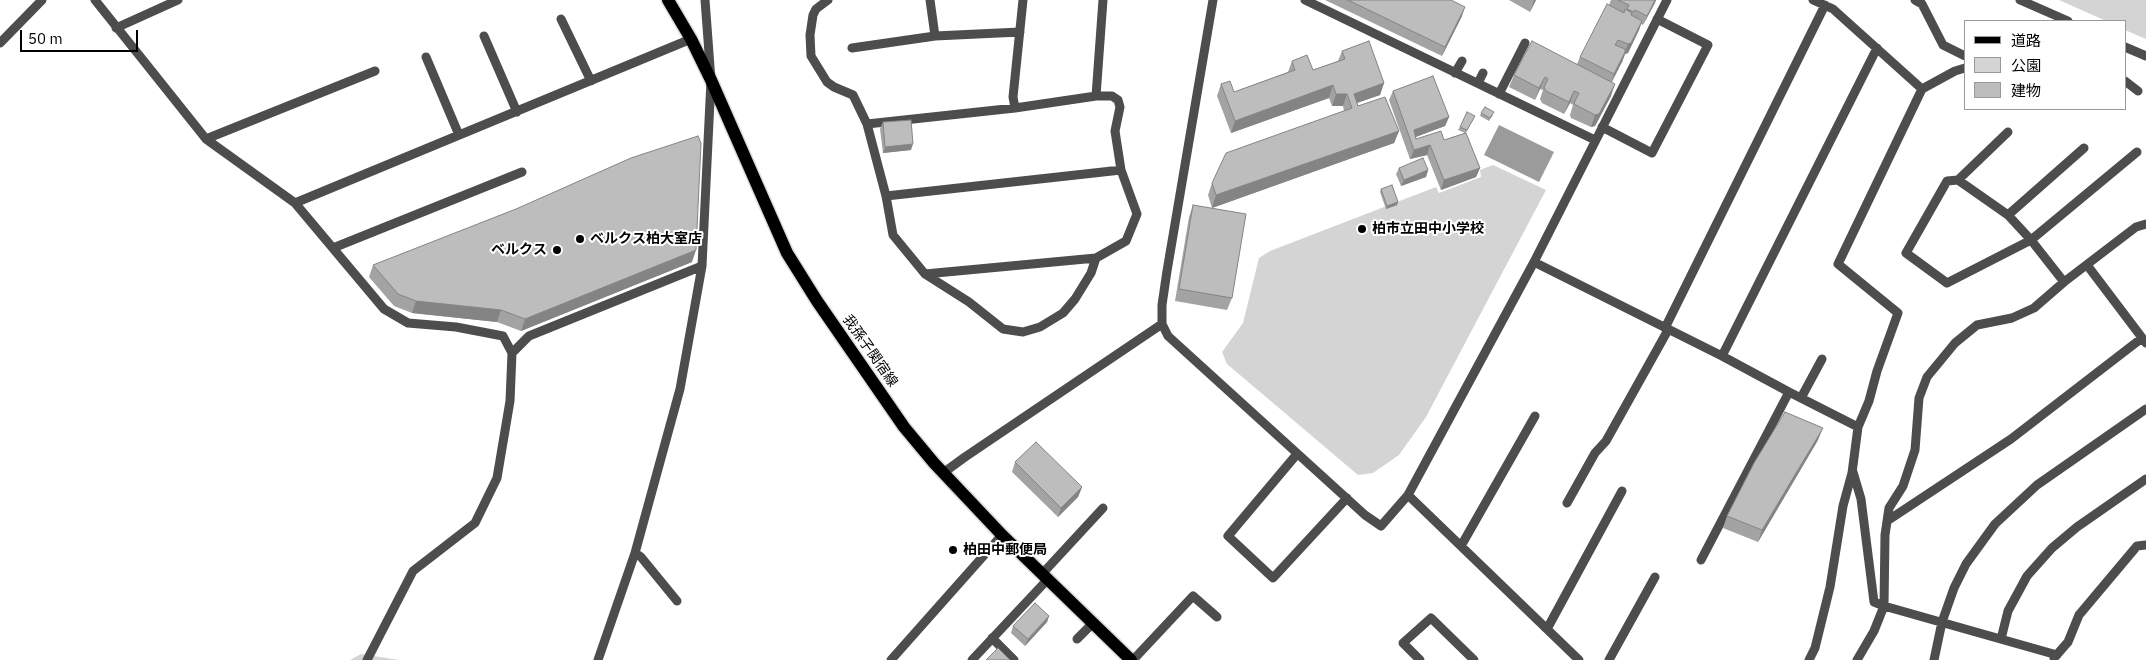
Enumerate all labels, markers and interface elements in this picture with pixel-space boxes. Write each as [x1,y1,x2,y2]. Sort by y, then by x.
scale bar [22,20,140,52]
legend [1964,20,2126,110]
text: 50 m [28,29,63,48]
text: 道路 [2011,31,2041,50]
text: 公園 [2011,56,2041,75]
text: 建物 [2011,81,2041,100]
place label: 柏市立田中小学校 [1372,221,1484,237]
marker: 柏市立田中小学校 [1356,223,1368,235]
place label: ベルクス柏大室店 [590,231,702,247]
marker: ベルクス柏大室店 [574,233,586,245]
place label: ベルクス [491,242,547,258]
marker: ベルクス [551,244,563,256]
street label: 我孫子関宿線 [839,312,901,390]
place label: 柏田中郵便局 [963,542,1047,558]
marker: 柏田中郵便局 [947,544,959,556]

